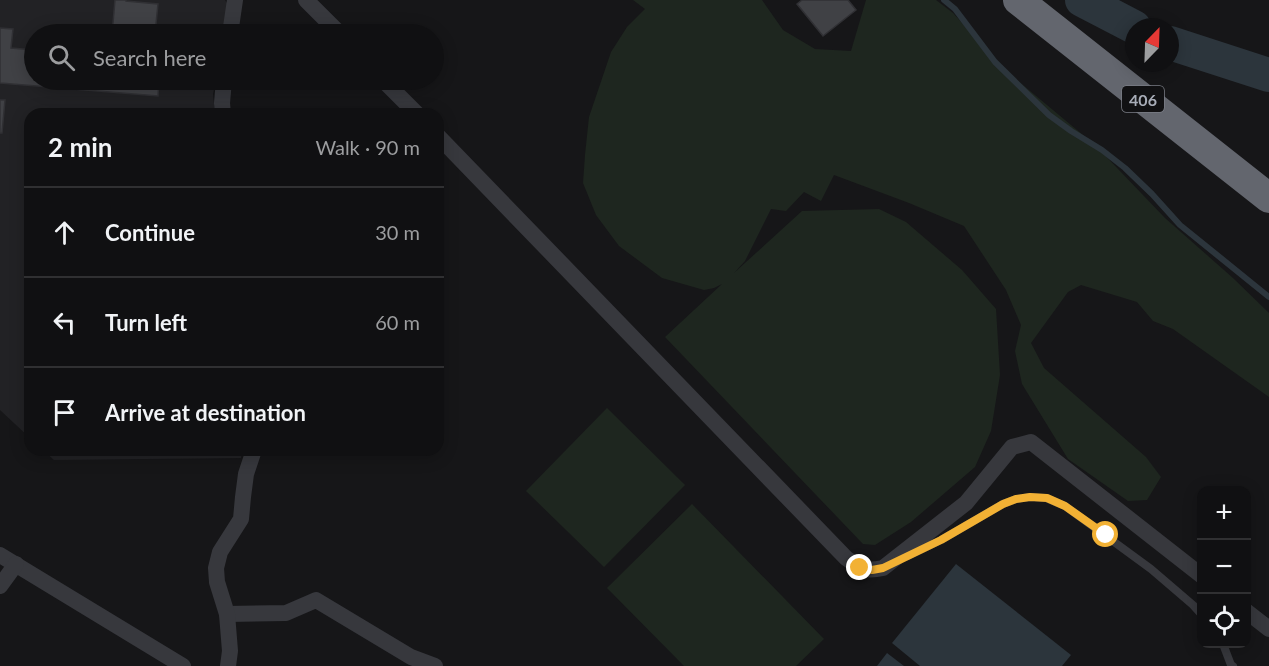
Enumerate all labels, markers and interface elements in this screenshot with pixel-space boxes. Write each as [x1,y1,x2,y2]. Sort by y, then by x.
north arrow [1125,18,1179,72]
search box [24,24,444,90]
icon: search [45,41,78,74]
text: Search here [93,44,206,71]
road number: 406 [1122,86,1164,112]
text: 2 min [48,131,112,163]
text: Walk · 90 m [315,135,420,159]
icon: ahead [48,216,81,249]
text: Continue [105,219,195,246]
text: 30 m [375,220,420,244]
icon: left [48,306,81,339]
text: Turn left [105,309,187,336]
text: 60 m [375,310,420,334]
icon: arrive [48,396,81,429]
text: Arrive at destination [105,399,306,426]
map controls [1197,486,1251,648]
button: + [1197,486,1251,540]
route start [1092,521,1118,547]
button: − [1197,540,1251,594]
route end [846,554,872,580]
button: locate [1197,594,1251,648]

